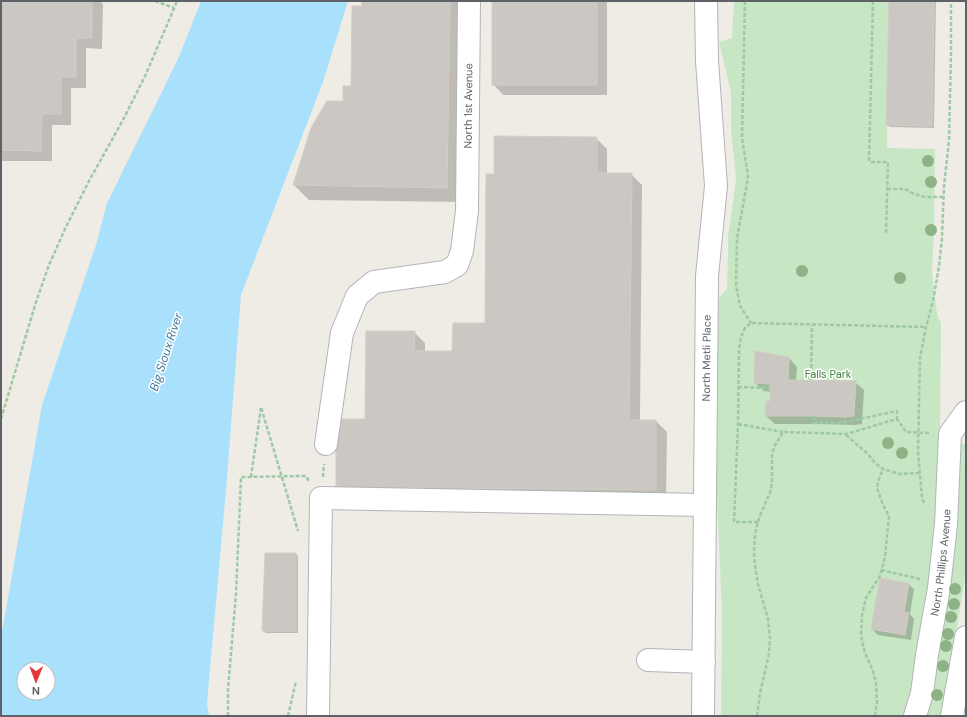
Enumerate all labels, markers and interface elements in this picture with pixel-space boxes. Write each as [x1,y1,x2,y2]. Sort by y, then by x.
street label: North 1st Avenue [461,63,475,149]
water label: Big Sioux River [146,310,186,393]
street label: North Metli Place [699,315,714,401]
park label: Falls Park [805,367,852,381]
street label: North Phillips Avenue [927,509,954,617]
north arrow [16,661,56,701]
text: N [32,684,40,698]

